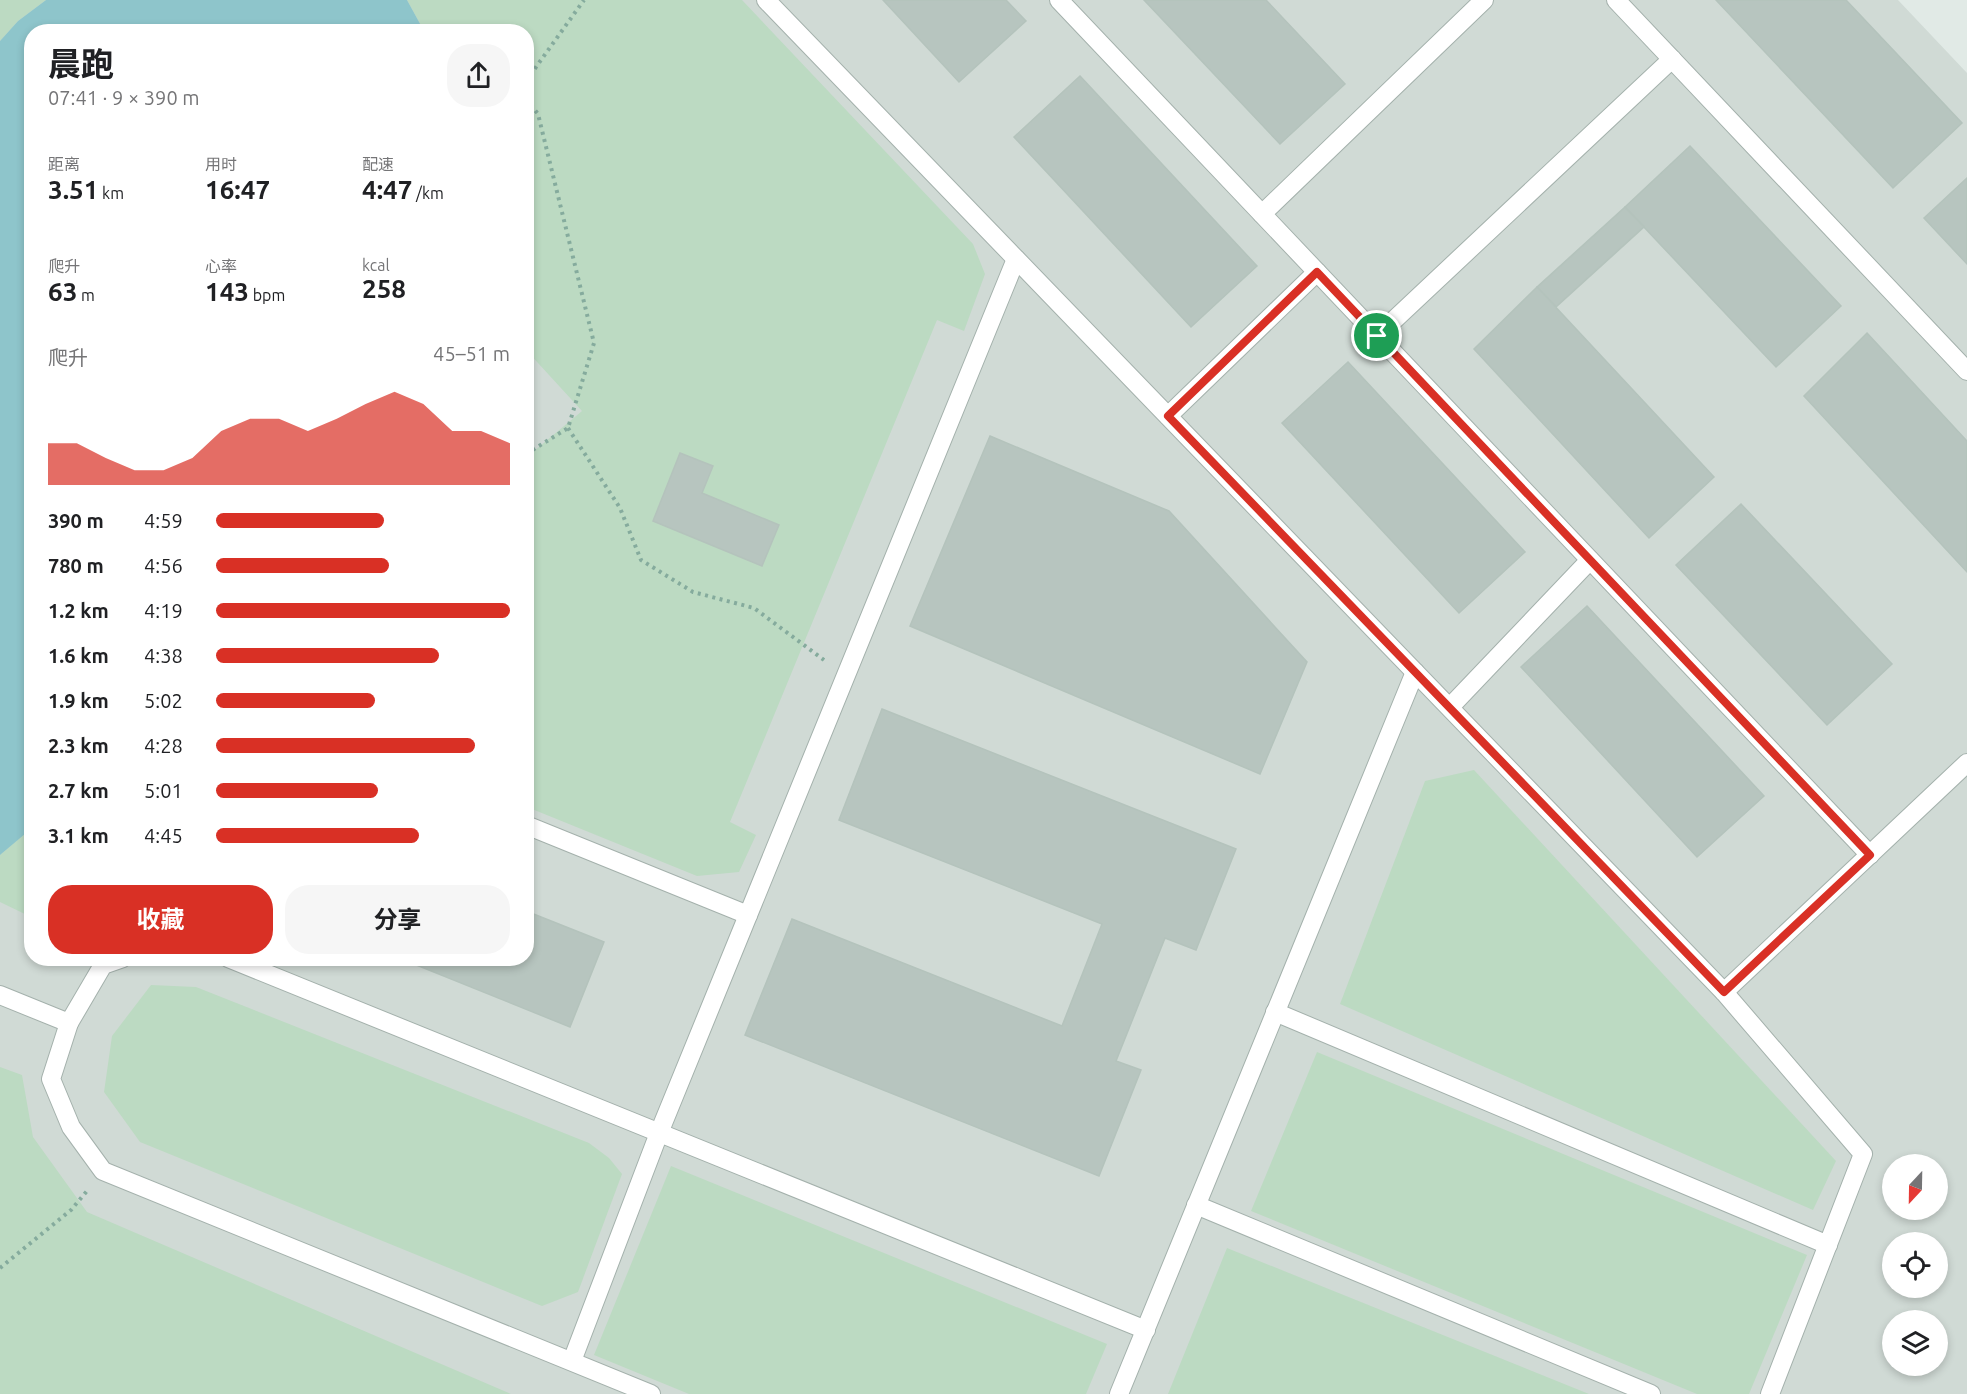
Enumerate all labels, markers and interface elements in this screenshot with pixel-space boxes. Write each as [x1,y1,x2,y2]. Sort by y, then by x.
button: share [447,44,510,107]
text: 晨跑 [48,45,114,82]
text: 07:41 · 9 × 390 m [48,86,200,109]
text: 距离 [48,155,80,173]
text: 用时 [205,155,237,173]
text: 配速 [362,155,394,173]
text: 3.51 [48,175,98,204]
text: 16:47 [205,175,270,204]
text: 4:47 [362,175,412,204]
text: km [98,184,124,202]
text: /km [412,184,444,202]
text: kcal [362,256,390,274]
text: 爬升 [48,257,80,275]
text: 心率 [205,257,237,275]
text: 258 [362,274,406,303]
text: 63 [48,277,77,306]
text: 143 [205,277,249,306]
text: m [77,286,95,304]
text: bpm [249,286,285,304]
pin [1351,310,1402,361]
icon: arrive [1360,319,1393,352]
text: 45–51 m [433,342,510,365]
text: 爬升 [48,346,88,369]
text: 390 m [48,509,104,532]
text: 4:59 [144,509,183,532]
text: 780 m [48,554,104,577]
text: 4:56 [144,554,183,577]
text: 1.2 km [48,599,109,622]
text: 4:19 [144,599,183,622]
text: 1.6 km [48,644,109,667]
text: 4:38 [144,644,183,667]
text: 1.9 km [48,689,109,712]
text: 5:02 [144,689,183,712]
text: 2.3 km [48,734,109,757]
text: 4:28 [144,734,183,757]
text: 2.7 km [48,779,109,802]
text: 5:01 [144,779,183,802]
text: 3.1 km [48,824,109,847]
text: 4:45 [144,824,183,847]
button: 收藏 [48,885,273,954]
button: 分享 [285,885,510,954]
north arrow [1882,1154,1948,1220]
map controls [1882,1154,1948,1376]
button: locate [1882,1232,1948,1298]
button: layers [1882,1310,1948,1376]

